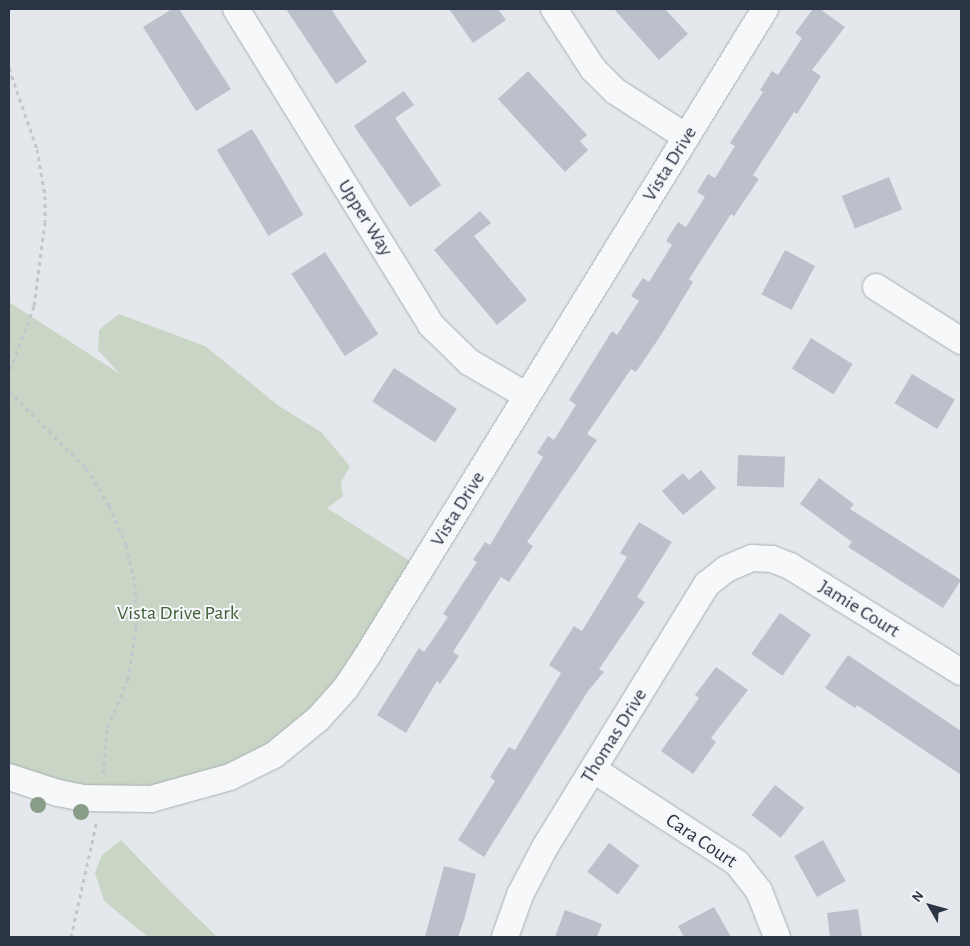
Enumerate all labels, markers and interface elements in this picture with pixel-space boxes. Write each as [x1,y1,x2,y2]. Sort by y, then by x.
street label: Vista Drive [638,122,702,206]
street label: Upper Way [332,175,398,261]
street label: Vista Drive [426,467,490,551]
street label: Jamie Court [814,575,904,643]
park label: Vista Drive Park [117,601,239,625]
street label: Thomas Drive [575,684,653,788]
street label: Cara Court [661,808,741,874]
north arrow [905,881,955,931]
text: N [910,889,927,905]

